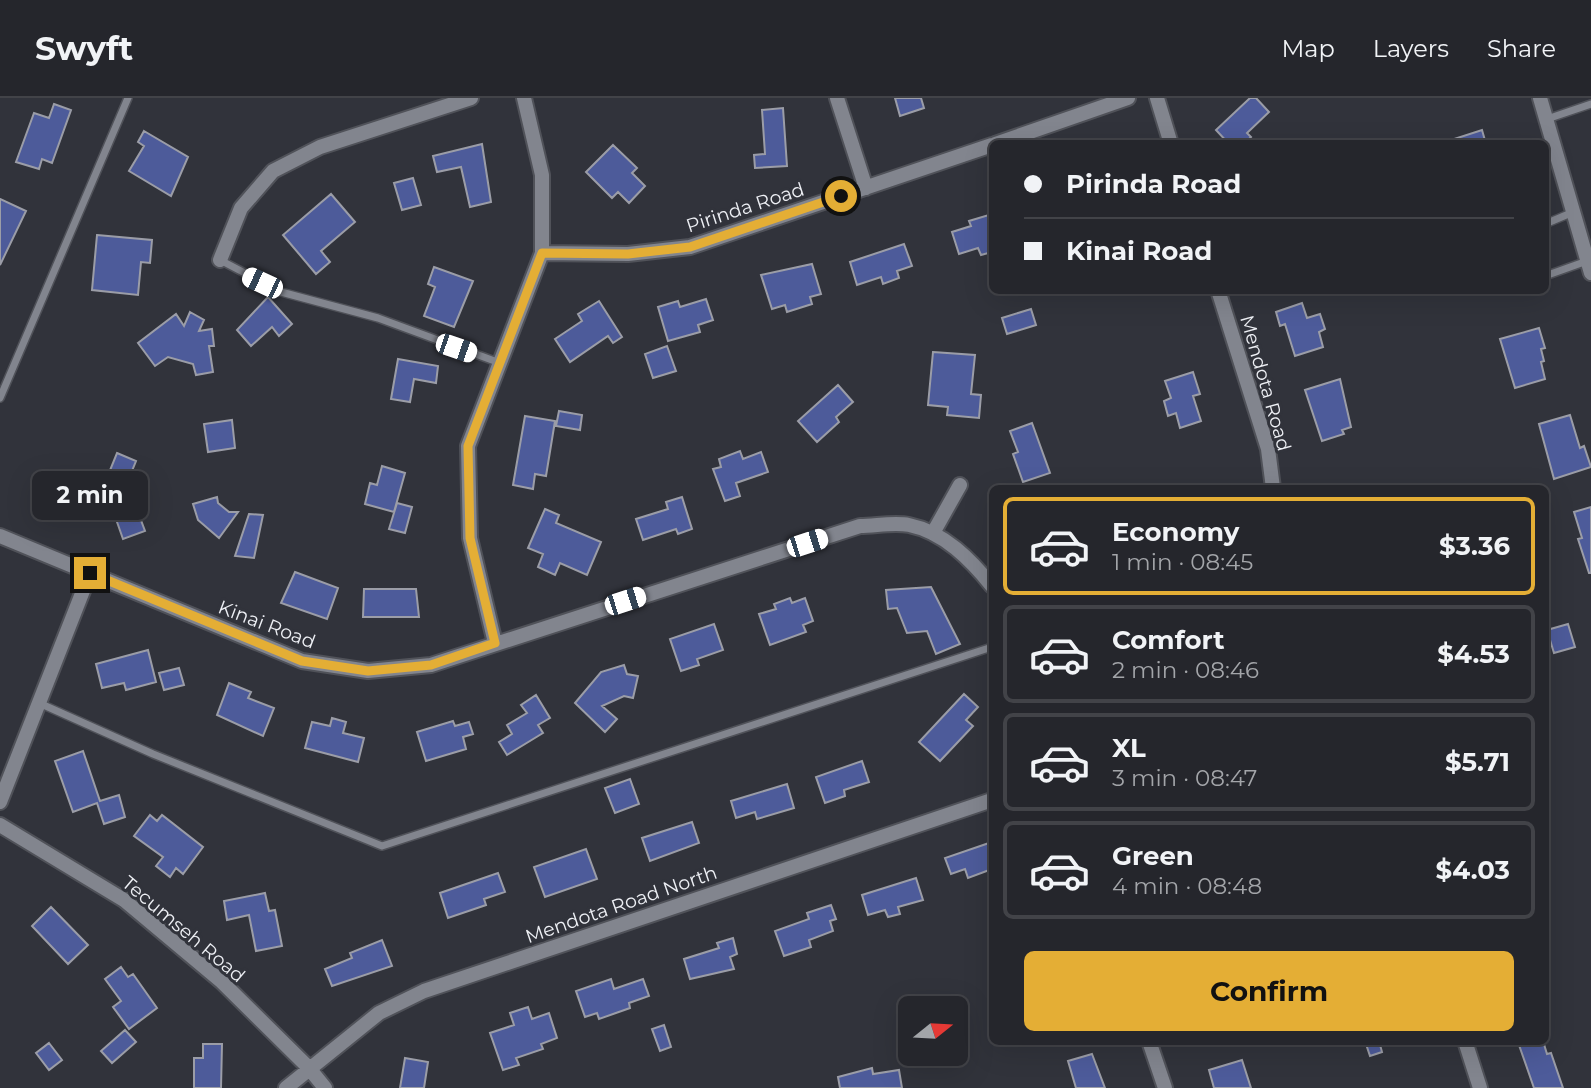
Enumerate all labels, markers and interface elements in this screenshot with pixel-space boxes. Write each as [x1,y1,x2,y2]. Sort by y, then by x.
text: Swyft [35,28,133,68]
text: Map [1281,34,1335,63]
text: Layers [1373,34,1449,63]
text: Share [1487,34,1556,63]
text: Pirinda Road [1066,168,1241,200]
street label: Pirinda Road [683,178,807,237]
route start [825,180,857,212]
text: Kinai Road [1066,235,1212,267]
car [239,265,286,301]
street label: Mendota Road [1235,312,1296,454]
car [433,331,480,365]
callout: 2 min [32,472,148,520]
text: 2 min [56,481,124,509]
icon: car [1028,515,1091,578]
text: Economy [1112,516,1239,548]
car [784,527,831,559]
text: $3.36 [1439,530,1510,562]
text: 1 min · 08:45 [1112,548,1253,576]
route end [74,557,106,589]
car [602,585,649,617]
street label: Kinai Road [215,595,319,654]
icon: car [1028,623,1091,686]
text: Comfort [1112,624,1224,656]
text: $4.53 [1437,638,1510,670]
text: 2 min · 08:46 [1112,656,1259,684]
icon: car [1028,731,1091,794]
text: XL [1112,732,1146,764]
text: $5.71 [1445,746,1510,778]
text: 3 min · 08:47 [1112,764,1257,792]
icon: car [1028,839,1091,902]
text: Green [1112,840,1194,872]
text: $4.03 [1435,854,1510,886]
street label: Mendota Road North [522,861,720,948]
street label: Tecumseh Road [118,871,250,987]
text: 4 min · 08:48 [1112,872,1262,900]
button: Confirm [1024,951,1514,1031]
north arrow [898,996,968,1066]
map controls [898,996,968,1066]

